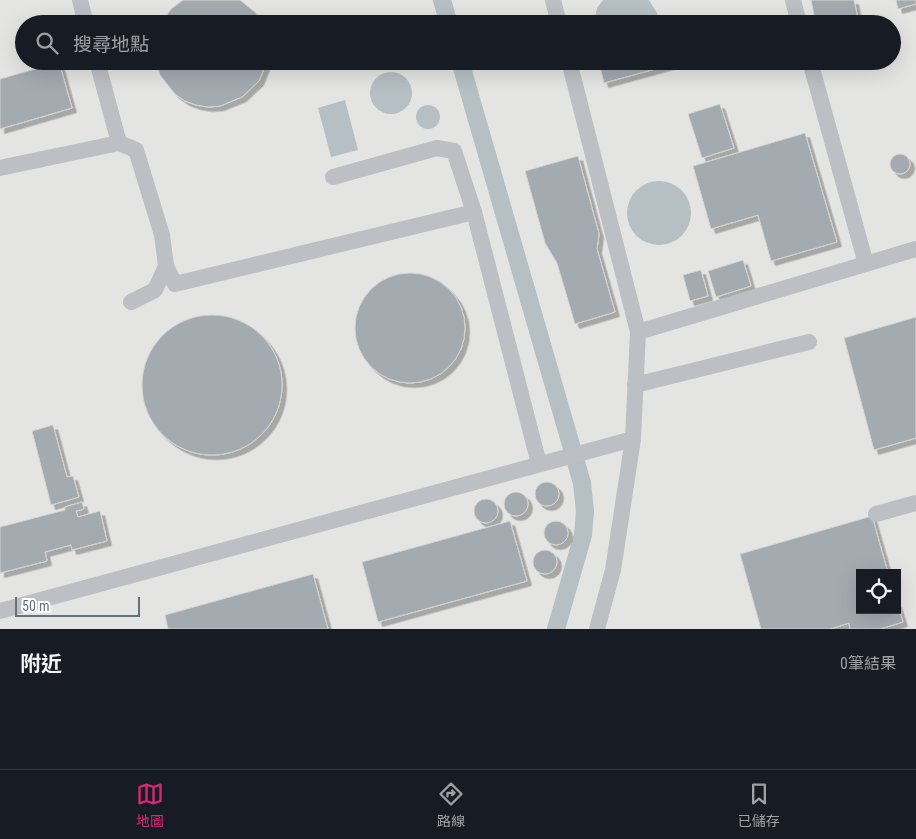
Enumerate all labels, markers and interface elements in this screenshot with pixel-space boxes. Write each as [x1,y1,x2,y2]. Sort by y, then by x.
search box [15,15,901,70]
icon: search [33,29,61,57]
text: 搜尋地點 [73,33,149,56]
map controls [856,569,901,614]
button: locate [856,569,901,614]
scale bar [15,594,140,617]
text: 50 m [22,598,50,614]
text: 附近 [20,652,62,676]
text: 0筆結果 [840,654,896,673]
tab: 地圖 [136,780,164,830]
tab: 路線 [437,780,465,830]
tab: 已儲存 [738,780,780,830]

